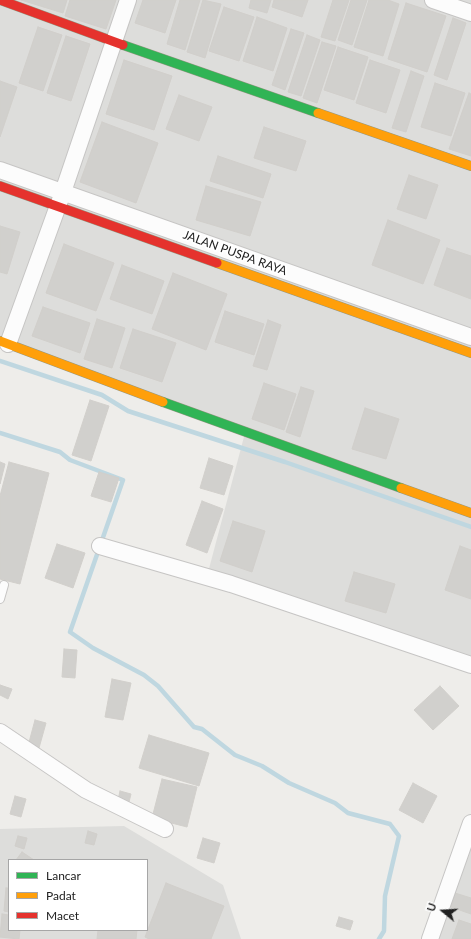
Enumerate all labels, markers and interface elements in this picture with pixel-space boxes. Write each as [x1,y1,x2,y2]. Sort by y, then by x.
street label: JALAN PUSPA RAYA [181,228,289,278]
legend [8,859,148,931]
text: Lancar [46,868,81,883]
text: Padat [46,888,76,903]
north arrow [423,891,463,931]
text: U [424,901,439,913]
text: Macet [46,908,79,923]

